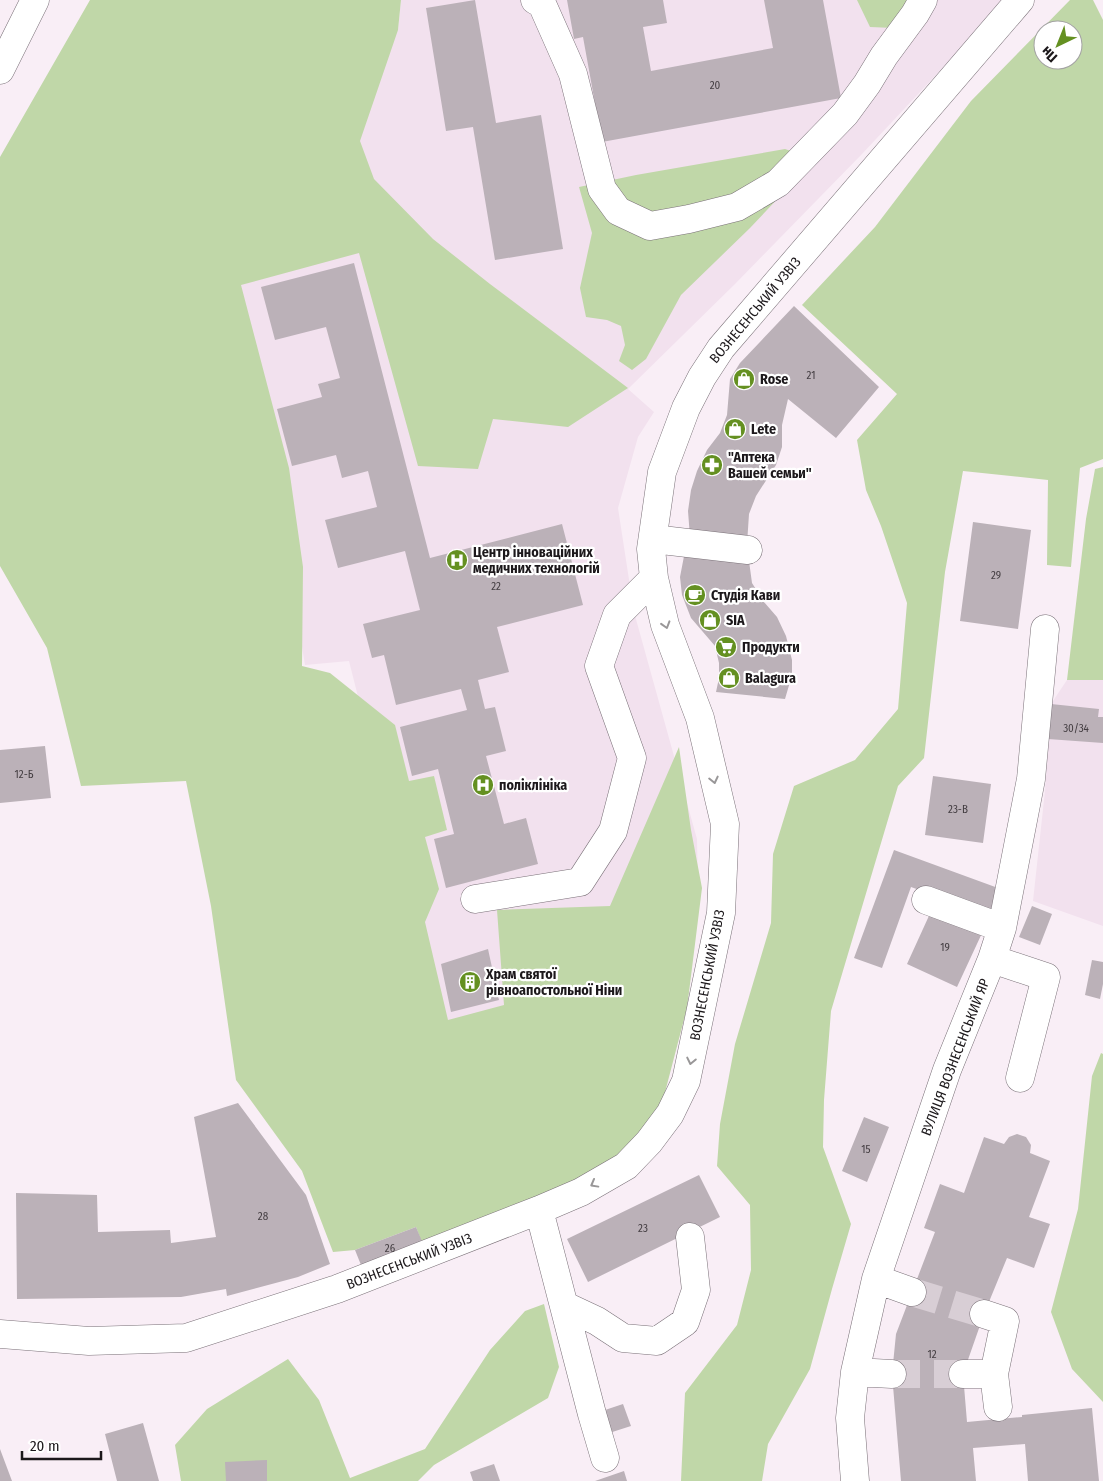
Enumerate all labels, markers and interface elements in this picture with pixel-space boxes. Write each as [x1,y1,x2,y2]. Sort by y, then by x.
north arrow [1033,20,1083,70]
text: Пн [1038,43,1061,66]
house number: 20 [710,79,721,92]
street label: ВОЗНЕСЕНСЬКИЙ УЗВІЗ [706,254,805,367]
shop icon: Rose [732,367,756,391]
house number: 21 [807,369,815,382]
place label: Rose [760,371,788,388]
shop icon: Lete [723,417,747,441]
place label: Lete [751,421,776,438]
place label: "Аптека Вашей семьи" [728,449,812,482]
pharmacy icon: "Аптека Вашей семьи" [700,453,724,477]
place label: Центр інноваційних медичних технологій [473,544,600,577]
hospital icon: Центр інноваційних медичних технологій [445,548,469,572]
house number: 29 [991,569,1001,582]
house number: 22 [491,580,501,593]
cafe icon: Студія Кави [683,583,707,607]
place label: Студія Кави [711,587,780,604]
shop icon: SIA [698,608,722,632]
place label: SIA [726,612,745,629]
one-way arrow [660,621,670,629]
supermarket icon: Продукти [714,635,738,659]
place label: Продукти [742,639,800,656]
shop icon: Balagura [717,666,741,690]
place label: Balagura [745,670,796,687]
house number: 30/34 [1063,722,1090,735]
house number: 12-Б [15,768,34,781]
hospital icon: поліклініка [471,773,495,797]
one-way arrow [708,776,719,784]
place label: поліклініка [499,777,567,794]
house number: 23-В [948,803,968,816]
street label: ВОЗНЕСЕНСЬКИЙ УЗВІЗ [686,908,729,1042]
house number: 19 [940,941,950,954]
place label: Храм святої рівноапостольної Ніни [485,966,622,999]
building icon: Храм святої рівноапостольної Ніни [458,970,482,994]
street label: ВУЛИЦЯ ВОЗНЕСЕНСЬКИЙ ЯР [918,976,993,1138]
one-way arrow [686,1056,696,1065]
house number: 15 [861,1143,871,1156]
one-way arrow [591,1178,600,1188]
house number: 28 [258,1210,269,1223]
house number: 23 [638,1222,648,1235]
street label: ВОЗНЕСЕНСЬКИЙ УЗВІЗ [344,1230,475,1293]
house number: 26 [385,1242,396,1255]
house number: 12 [927,1348,937,1361]
scale bar [22,1428,101,1460]
text: 20 m [30,1437,60,1455]

